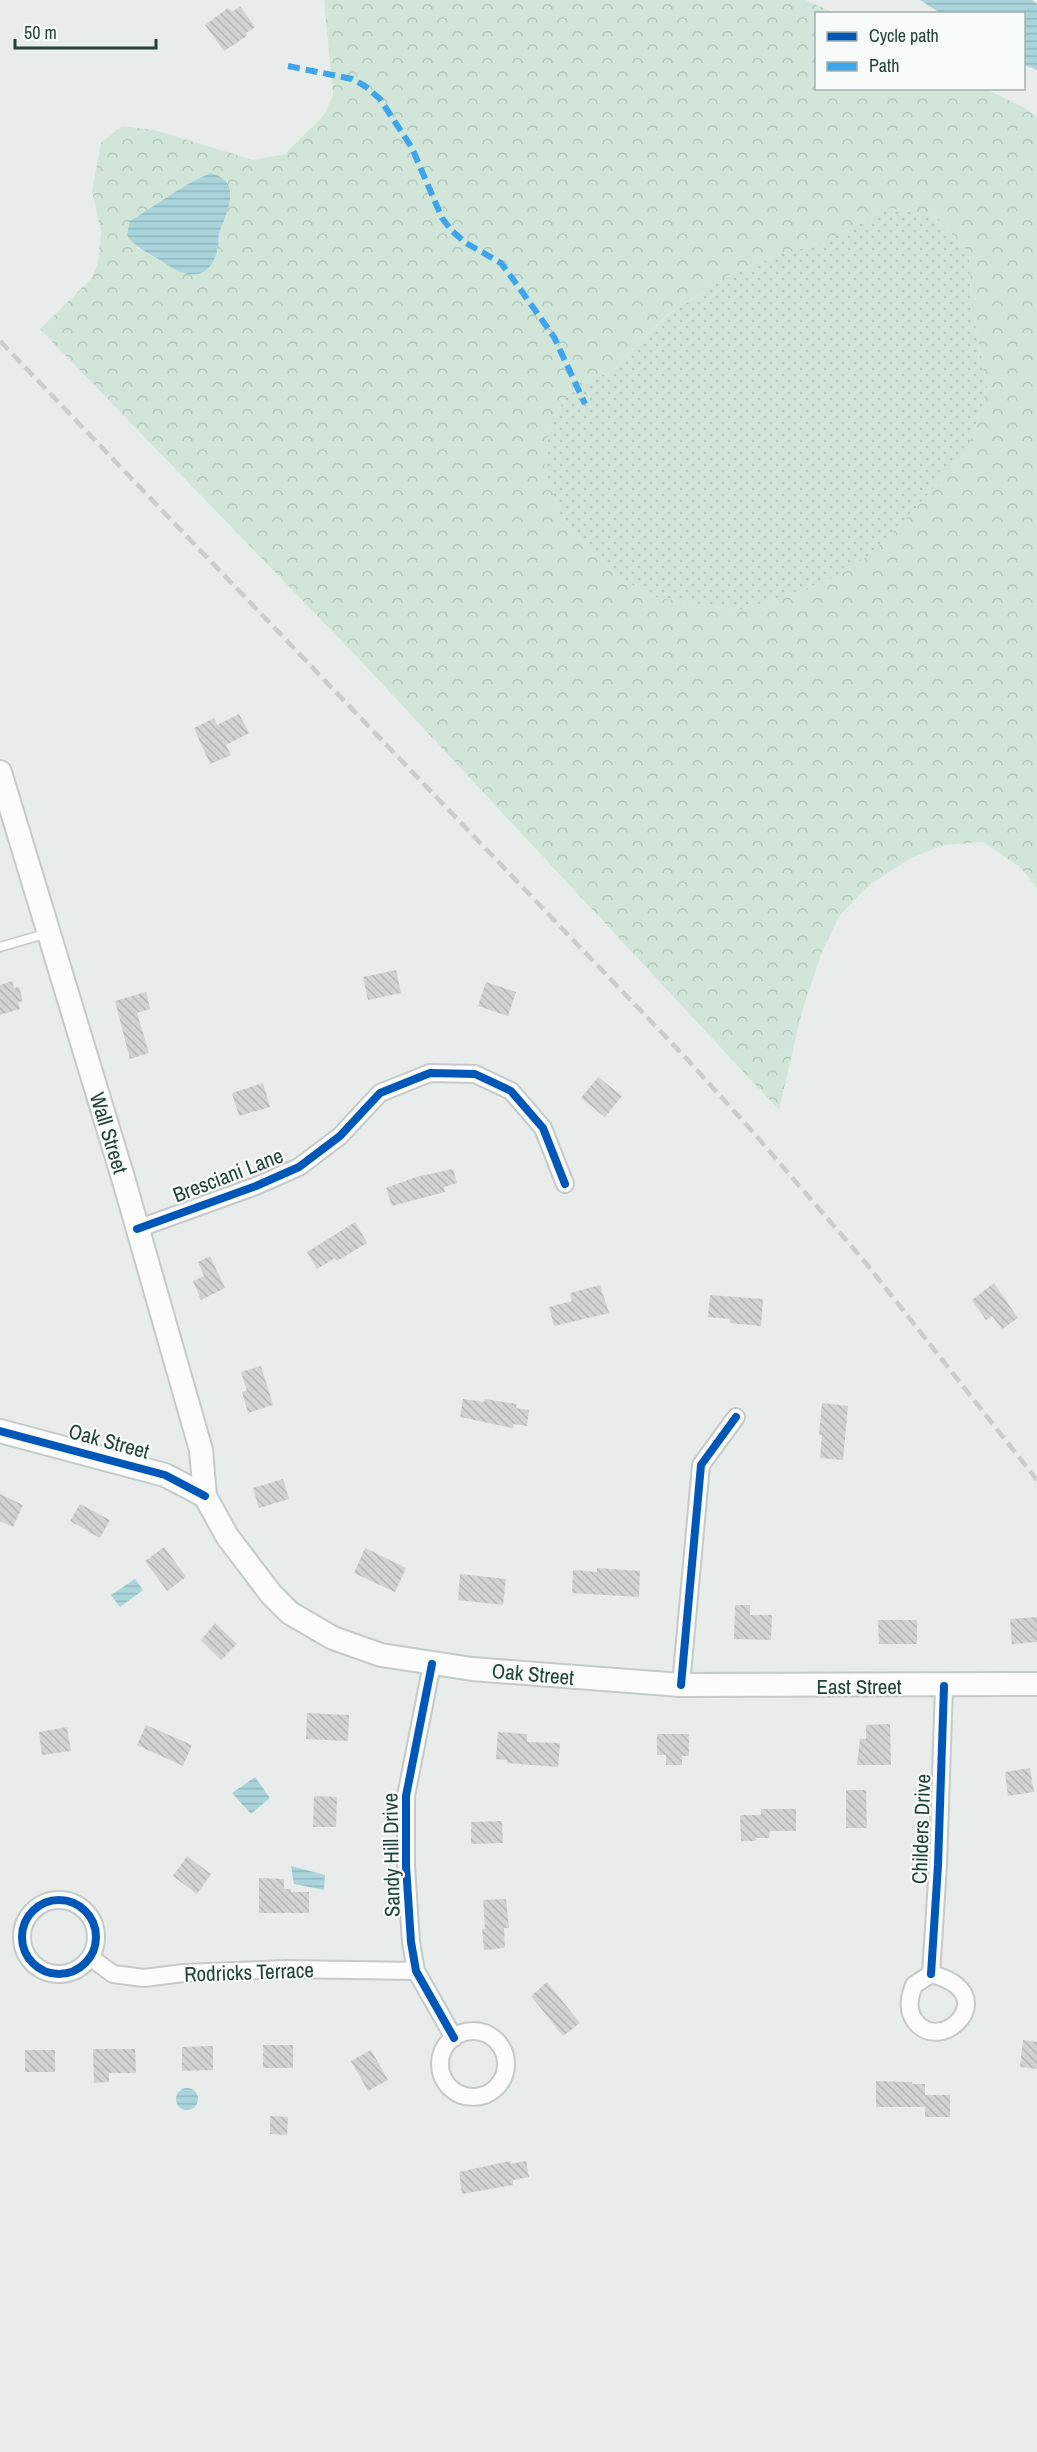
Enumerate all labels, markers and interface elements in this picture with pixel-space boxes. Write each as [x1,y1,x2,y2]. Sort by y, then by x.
scale bar [15,12,156,50]
legend [815,12,1025,90]
text: 50 m [24,20,57,45]
text: Cycle path [869,23,939,48]
text: Path [869,53,899,78]
street label: Wall Street [83,1089,135,1177]
street label: Bresciani Lane [169,1141,287,1209]
street label: Oak Street [65,1416,153,1466]
street label: Oak Street [491,1656,575,1692]
street label: East Street [816,1672,902,1701]
street label: Childers Drive [905,1774,937,1884]
street label: Sandy Hill Drive [375,1793,407,1917]
street label: Rodricks Terrace [184,1955,314,1989]

